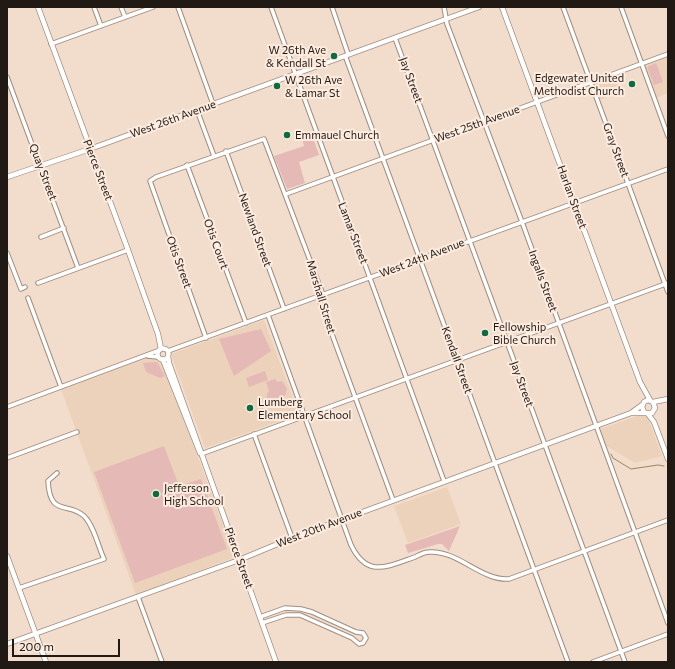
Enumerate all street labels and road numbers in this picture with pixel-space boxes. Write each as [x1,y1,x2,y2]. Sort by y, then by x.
street label: Jay Street [397,55,425,105]
street label: West 26th Avenue [128,97,218,141]
street label: West 25th Avenue [433,102,521,146]
street label: Gray Street [600,121,632,179]
street label: Pierce Street [80,138,116,202]
street label: Quay Street [26,142,60,202]
street label: Harlan Street [554,164,590,230]
street label: Newland Street [236,191,274,269]
street label: Lamar Street [335,200,371,266]
street label: Otis Court [201,217,231,271]
street label: Otis Street [163,234,195,290]
street label: West 24th Avenue [378,236,466,280]
street label: Ingalls Street [526,248,560,314]
street label: Marshall Street [304,259,338,335]
street label: Kendall Street [439,325,475,395]
street label: Jay Street [508,359,536,409]
street label: West 20th Avenue [274,506,364,550]
street label: Pierce Street [222,526,256,590]

